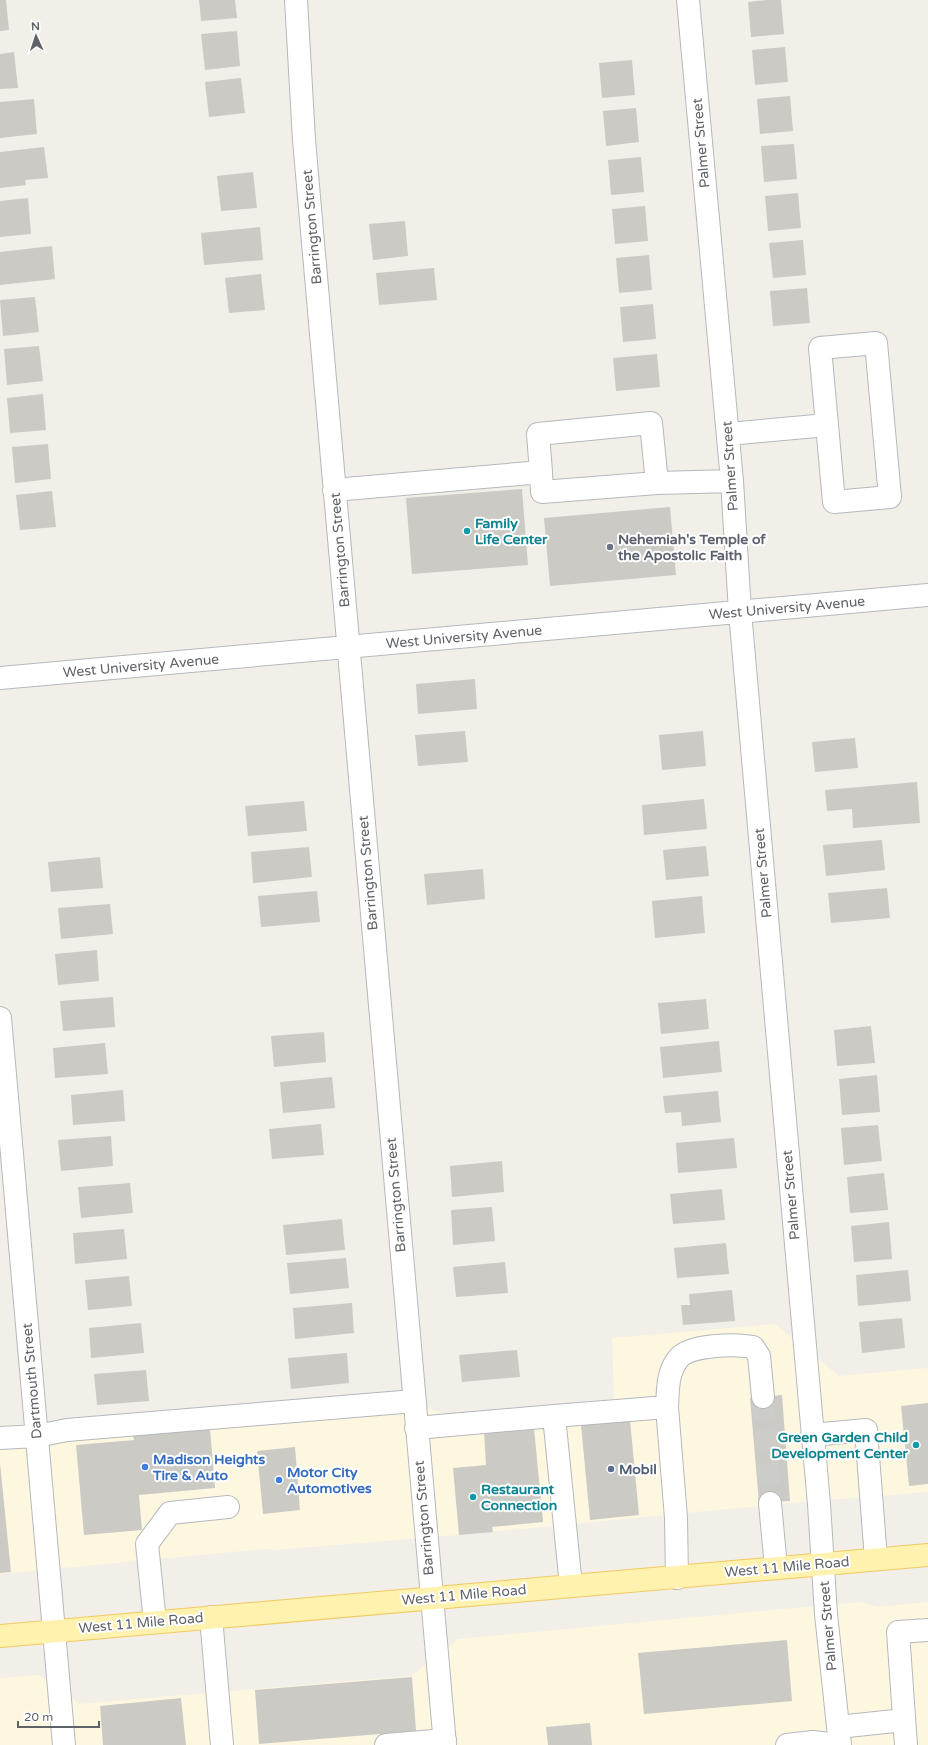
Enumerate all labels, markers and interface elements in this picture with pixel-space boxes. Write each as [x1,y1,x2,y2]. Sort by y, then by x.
north arrow [16,16,56,56]
text: N [31,20,40,33]
street label: Palmer Street [689,97,713,189]
street label: Barrington Street [298,168,325,285]
street label: Palmer Street [718,420,742,512]
street label: Barrington Street [326,491,353,608]
place label: Family Life Center [475,515,548,548]
marker: Family Life Center [462,526,472,536]
place label: Nehemiah's Temple of the Apostolic Faith [617,531,766,564]
marker: Nehemiah's Temple of the Apostolic Faith [605,542,615,552]
street label: West University Avenue [708,593,866,623]
street label: West University Avenue [385,622,543,652]
street label: West University Avenue [62,651,220,681]
street label: Barrington Street [354,814,381,931]
street label: Palmer Street [751,827,775,919]
street label: Barrington Street [382,1136,409,1253]
street label: Palmer Street [779,1149,803,1241]
street label: Dartmouth Street [18,1322,46,1440]
place label: Green Garden Child Development Center [771,1429,909,1462]
marker: Green Garden Child Development Center [911,1440,921,1450]
place label: Madison Heights Tire & Auto [152,1451,265,1484]
street label: Barrington Street [410,1459,437,1576]
place label: Mobil [619,1461,657,1478]
marker: Madison Heights Tire & Auto [140,1462,150,1472]
place label: Motor City Automotives [287,1464,372,1497]
marker: Mobil [606,1464,616,1474]
marker: Motor City Automotives [274,1475,284,1485]
place label: Restaurant Connection [481,1481,557,1514]
marker: Restaurant Connection [468,1492,478,1502]
street label: West 11 Mile Road [724,1553,850,1581]
street label: Palmer Street [816,1580,840,1672]
street label: West 11 Mile Road [401,1581,527,1609]
street label: West 11 Mile Road [78,1609,204,1637]
scale bar [18,1703,99,1729]
text: 20 m [24,1710,53,1724]

